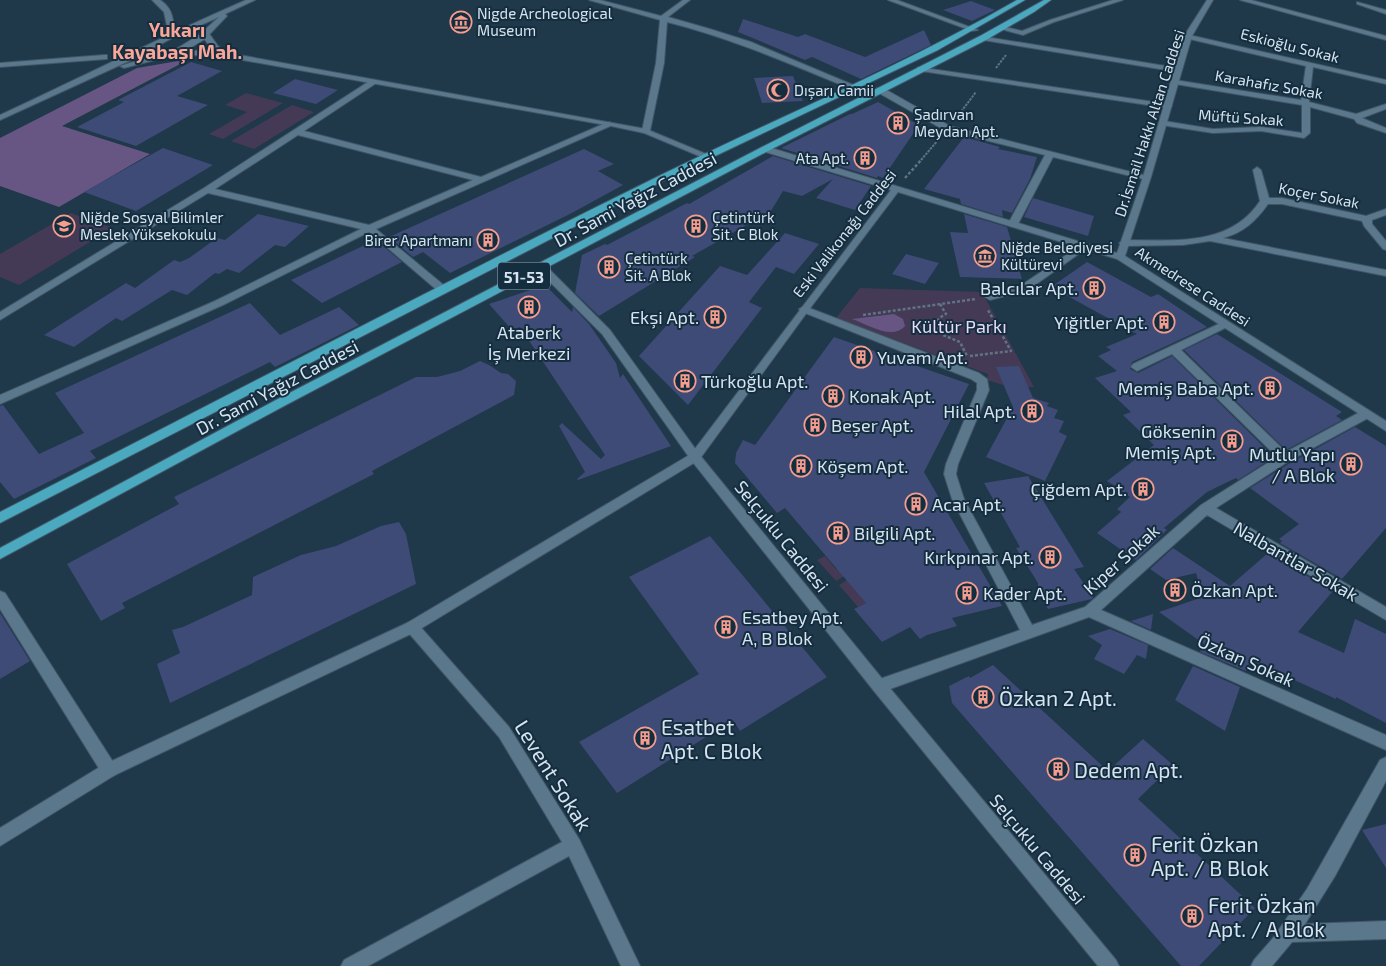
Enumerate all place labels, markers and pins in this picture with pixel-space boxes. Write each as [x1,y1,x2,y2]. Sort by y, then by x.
place label: Nigde Archeological Museum [477,4,613,39]
museum icon: Nigde Archeological Museum [449,10,473,34]
mosque icon: Dışarı Camii [766,78,790,102]
place label: Dışarı Camii [794,81,874,100]
place label: Şadırvan Meydan Apt. [914,105,999,140]
building icon: Şadırvan Meydan Apt. [886,111,910,135]
building icon: Ata Apt. [853,146,877,170]
place label: Ata Apt. [796,149,849,167]
place label: Niğde Sosyal Bilimler Meslek Yüksekokulu [80,208,224,243]
place label: Çetintürk Sit. C Blok [712,208,779,243]
school or university icon: Niğde Sosyal Bilimler Meslek Yüksekokulu [52,214,76,238]
building icon: Çetintürk Sit. C Blok [684,214,708,238]
building icon: Birer Apartmanı [476,228,500,252]
place label: Birer Apartmanı [365,231,472,249]
place label: Niğde Belediyesi Kültürevi [1001,238,1113,273]
museum icon: Niğde Belediyesi Kültürevi [973,244,997,268]
place label: Çetintürk Sit. A Blok [625,249,692,284]
building icon: Çetintürk Sit. A Blok [597,255,621,279]
building icon: Balcılar Apt. [1082,276,1106,300]
place label: Balcılar Apt. [980,277,1078,299]
building icon: Ataberk İş Merkezi [517,295,541,319]
building icon: Ekşi Apt. [703,305,727,329]
place label: Ekşi Apt. [630,306,699,329]
building icon: Yiğitler Apt. [1152,310,1176,334]
place label: Yiğitler Apt. [1054,311,1148,333]
place label: Ataberk İş Merkezi [488,321,570,365]
building icon: Yuvam Apt. [849,345,873,369]
place label: Yuvam Apt. [877,346,968,368]
building icon: Türkoğlu Apt. [673,369,697,393]
place label: Türkoğlu Apt. [701,370,808,392]
building icon: Memiş Baba Apt. [1258,376,1282,400]
place label: Memiş Baba Apt. [1118,377,1254,400]
building icon: Konak Apt. [821,384,845,408]
place label: Konak Apt. [849,385,935,407]
building icon: Hilal Apt. [1020,399,1044,423]
place label: Hilal Apt. [943,400,1016,422]
building icon: Beşer Apt. [803,413,827,437]
place label: Beşer Apt. [831,414,914,437]
place label: Göksenin Memiş Apt. [1125,420,1216,464]
building icon: Göksenin Memiş Apt. [1220,429,1244,453]
place label: Mutlu Yapı / A Blok [1249,443,1335,486]
building icon: Mutlu Yapı / A Blok [1339,452,1363,476]
building icon: Köşem Apt. [789,454,813,478]
place label: Köşem Apt. [817,455,908,478]
building icon: Çiğdem Apt. [1131,477,1155,501]
place label: Çiğdem Apt. [1030,478,1127,501]
building icon: Acar Apt. [904,492,928,516]
place label: Acar Apt. [932,493,1005,515]
building icon: Bilgili Apt. [826,521,850,545]
place label: Bilgili Apt. [854,522,935,544]
building icon: Kırkpınar Apt. [1038,545,1062,569]
place label: Kırkpınar Apt. [924,546,1034,568]
building icon: Özkan Apt. [1163,578,1187,602]
place label: Özkan Apt. [1191,579,1278,601]
building icon: Kader Apt. [955,581,979,605]
place label: Kader Apt. [983,582,1067,604]
place label: Esatbey Apt. A, B Blok [742,606,843,649]
building icon: Esatbey Apt. A, B Blok [714,615,738,639]
building icon: Özkan 2 Apt. [971,685,995,709]
place label: Özkan 2 Apt. [999,685,1117,710]
place label: Esatbet Apt. C Blok [661,714,763,763]
building icon: Esatbet Apt. C Blok [633,726,657,750]
building icon: Dedem Apt. [1046,757,1070,781]
place label: Dedem Apt. [1074,757,1183,782]
place label: Ferit Özkan Apt. / B Blok [1151,831,1269,880]
building icon: Ferit Özkan Apt. / B Blok [1123,843,1147,867]
place label: Ferit Özkan Apt. / A Blok [1208,892,1325,941]
building icon: Ferit Özkan Apt. / A Blok [1180,904,1204,928]

